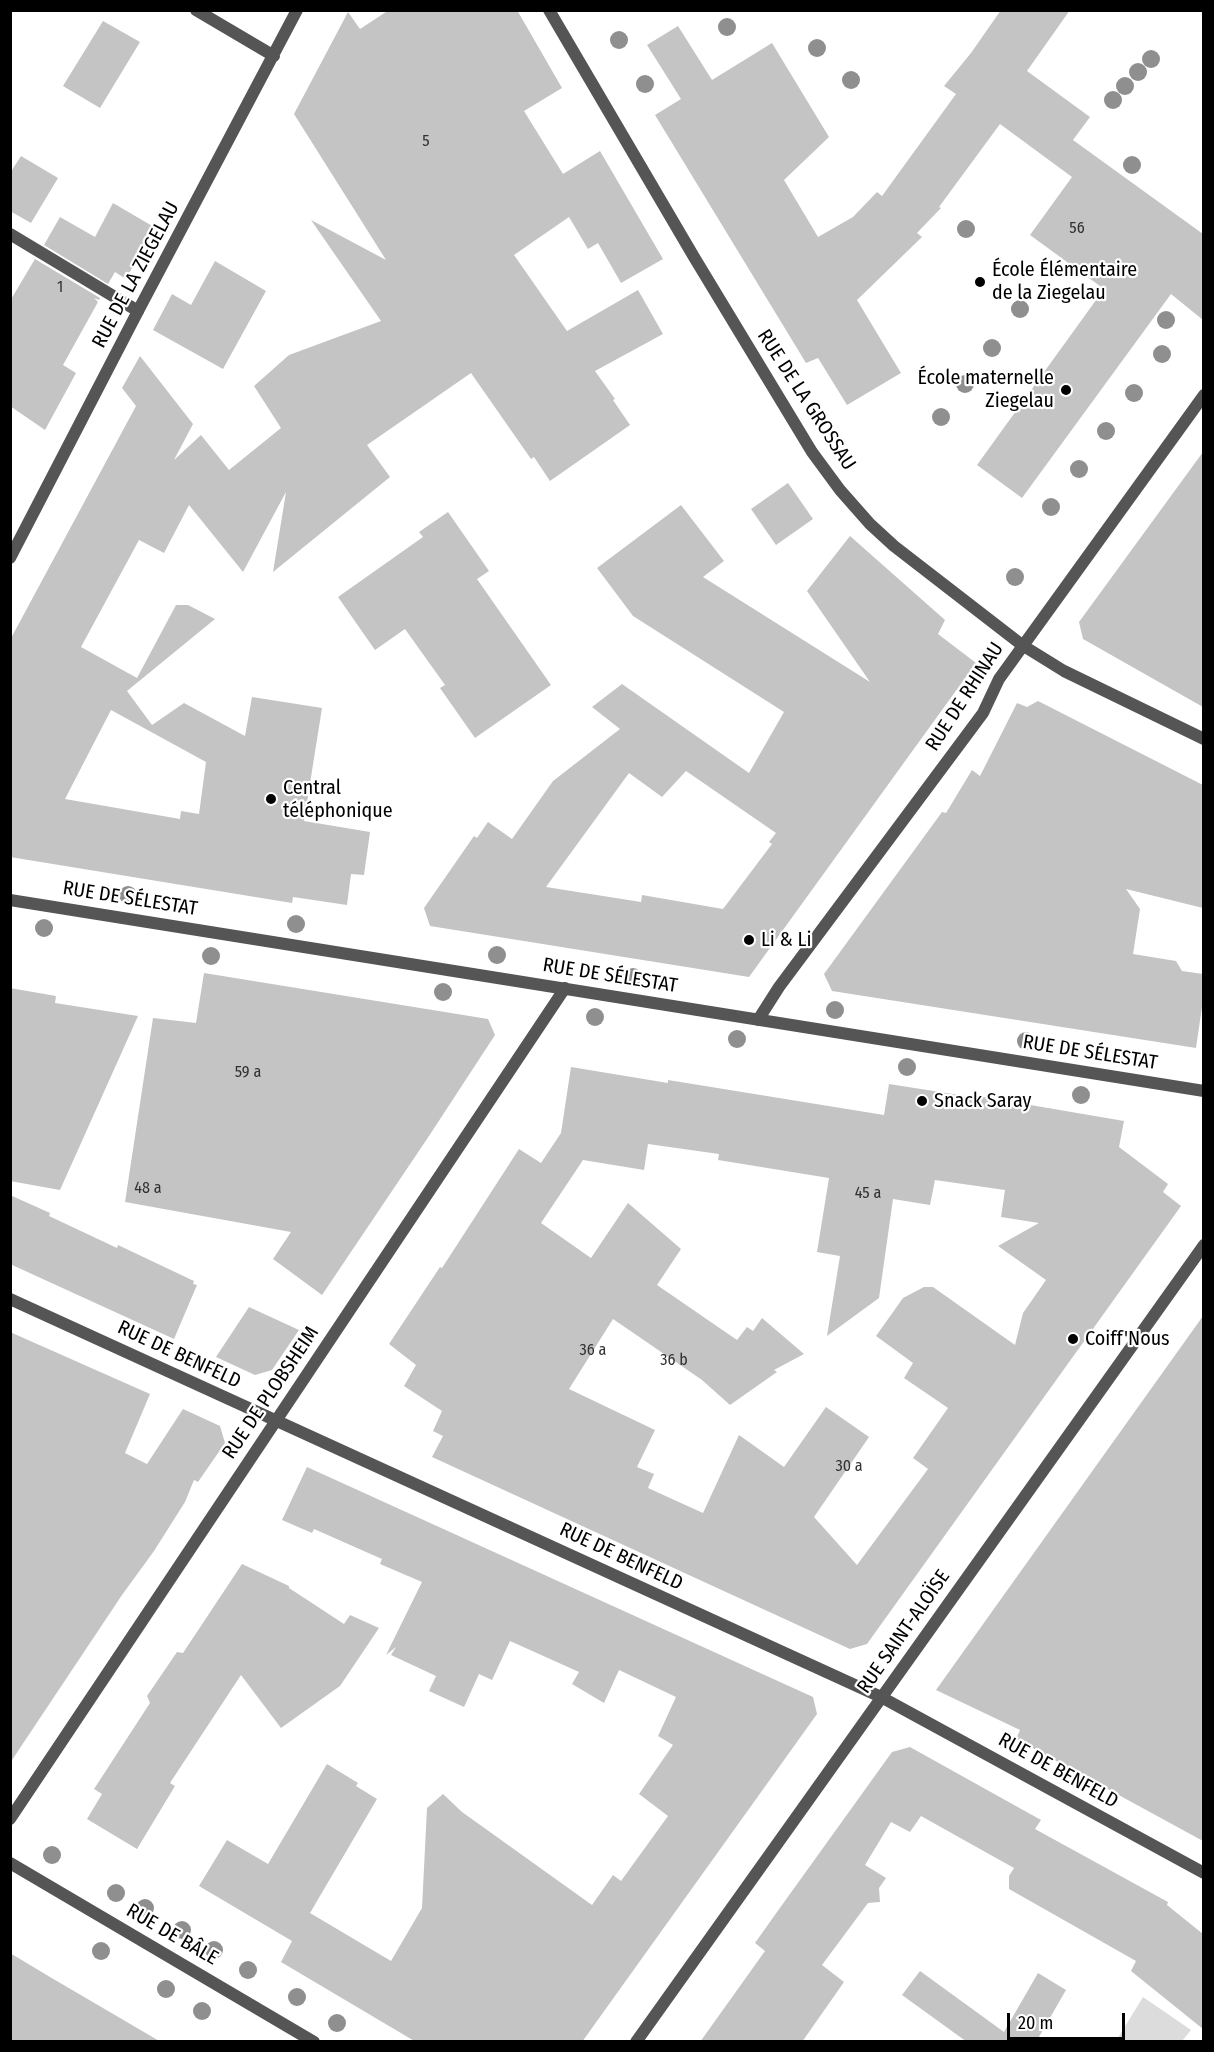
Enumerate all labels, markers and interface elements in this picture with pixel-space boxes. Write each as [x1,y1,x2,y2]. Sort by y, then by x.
house number: 5 [422,132,430,152]
street label: RUE DE LA ZIEGELAU [87,198,185,352]
house number: 56 [1069,219,1085,239]
place label: École Élémentaire de la Ziegelau [992,258,1137,305]
marker: École Élémentaire de la Ziegelau [973,275,987,289]
house number: 1 [57,278,63,298]
street label: RUE DE LA GROSSAU [752,325,860,475]
place label: École maternelle Ziegelau [918,366,1054,413]
marker: École maternelle Ziegelau [1059,383,1073,397]
street label: RUE DE RHINAU [921,638,1009,756]
place label: Central téléphonique [283,776,393,823]
marker: Central téléphonique [264,792,278,806]
street label: RUE DE SÉLESTAT [61,876,199,922]
place label: Li & Li [761,928,811,952]
marker: Li & Li [742,933,756,947]
street label: RUE DE SÉLESTAT [541,953,679,999]
street label: RUE DE SÉLESTAT [1021,1030,1159,1076]
house number: 59 a [235,1063,261,1083]
place label: Snack Saray [934,1089,1031,1113]
marker: Snack Saray [915,1094,929,1108]
house number: 48 a [134,1179,162,1199]
house number: 45 a [855,1184,881,1204]
street label: RUE DE BENFELD [113,1316,245,1394]
street label: RUE DE PLOBSHEIM [218,1322,324,1464]
place label: Coiff'Nous [1085,1327,1170,1351]
marker: Coiff'Nous [1066,1332,1080,1346]
house number: 36 a [580,1341,606,1361]
house number: 36 b [660,1351,688,1371]
house number: 30 a [835,1457,863,1477]
street label: RUE DE BENFELD [555,1518,687,1596]
street label: RUE SAINT-ALOÏSE [852,1566,956,1698]
street label: RUE DE BENFELD [994,1728,1122,1814]
street label: RUE DE BÂLE [122,1899,222,1971]
scale bar [1010,2001,1128,2039]
text: 20 m [1018,2012,1053,2034]

